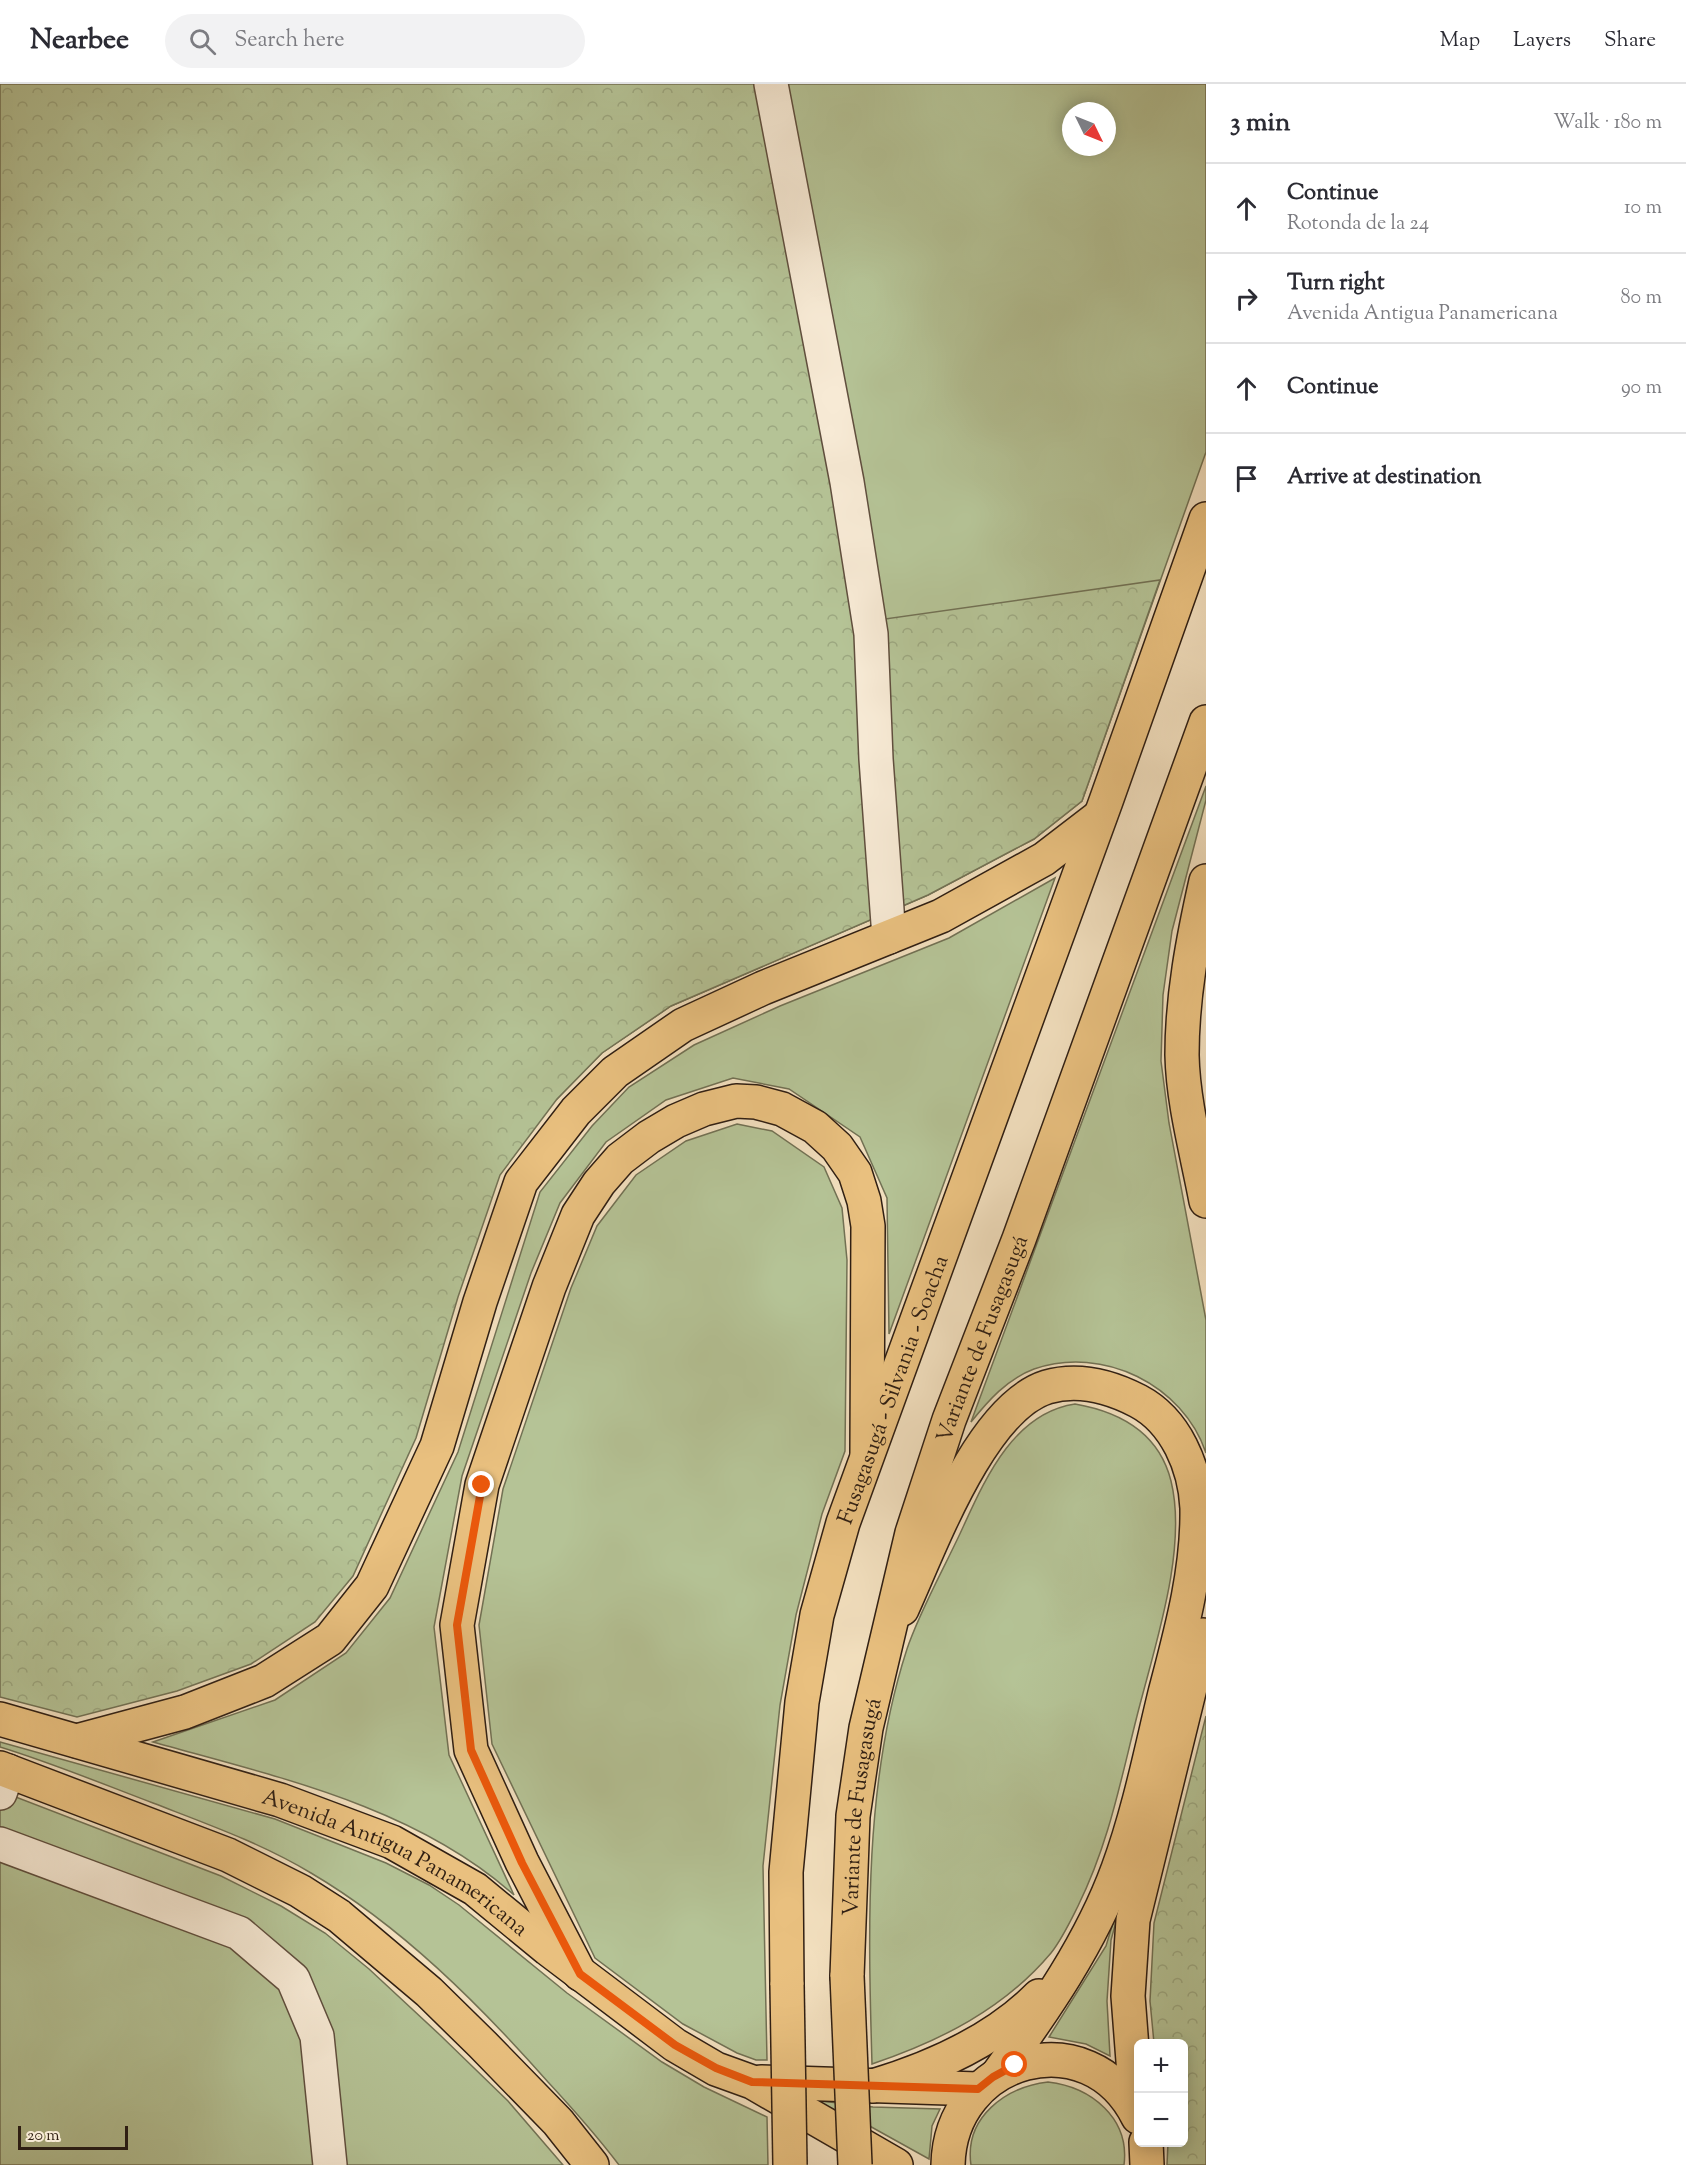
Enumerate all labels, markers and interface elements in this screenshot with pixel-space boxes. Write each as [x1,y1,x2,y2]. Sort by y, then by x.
search box [165,14,585,68]
text: Nearbee [30,21,129,61]
icon: search [186,25,219,58]
text: Search here [234,25,345,57]
text: Map [1440,26,1480,56]
text: Layers [1513,26,1571,56]
text: Share [1604,26,1656,56]
north arrow [1062,102,1116,156]
text: 3 min [1230,105,1290,142]
text: Walk · 180 m [1553,109,1662,138]
text: Continue [1287,178,1378,210]
icon: ahead [1230,192,1263,225]
text: 10 m [1624,194,1662,223]
text: Rotonda de la 24 [1287,210,1429,239]
text: Turn right [1287,268,1384,300]
icon: right [1230,282,1263,315]
text: 80 m [1621,284,1662,313]
text: Avenida Antigua Panamericana [1287,300,1558,329]
icon: ahead [1230,372,1263,405]
text: Continue [1287,372,1378,404]
text: 90 m [1621,374,1662,403]
icon: arrive [1230,462,1263,495]
text: Arrive at destination [1287,462,1482,494]
street label: Variante de Fusagasugá [930,1231,1038,1447]
street label: Fusagasugá - Silvania - Soacha [831,1251,958,1529]
route end [468,1471,494,1497]
street label: Variante de Fusagasugá [836,1695,892,1917]
street label: Avenida Antigua Panamericana [258,1783,534,1945]
map controls [1134,2039,1188,2147]
button: + [1134,2039,1188,2093]
route start [1001,2051,1027,2077]
button: − [1134,2093,1188,2147]
scale bar [18,2123,128,2150]
text: 20 m [27,2125,60,2148]

